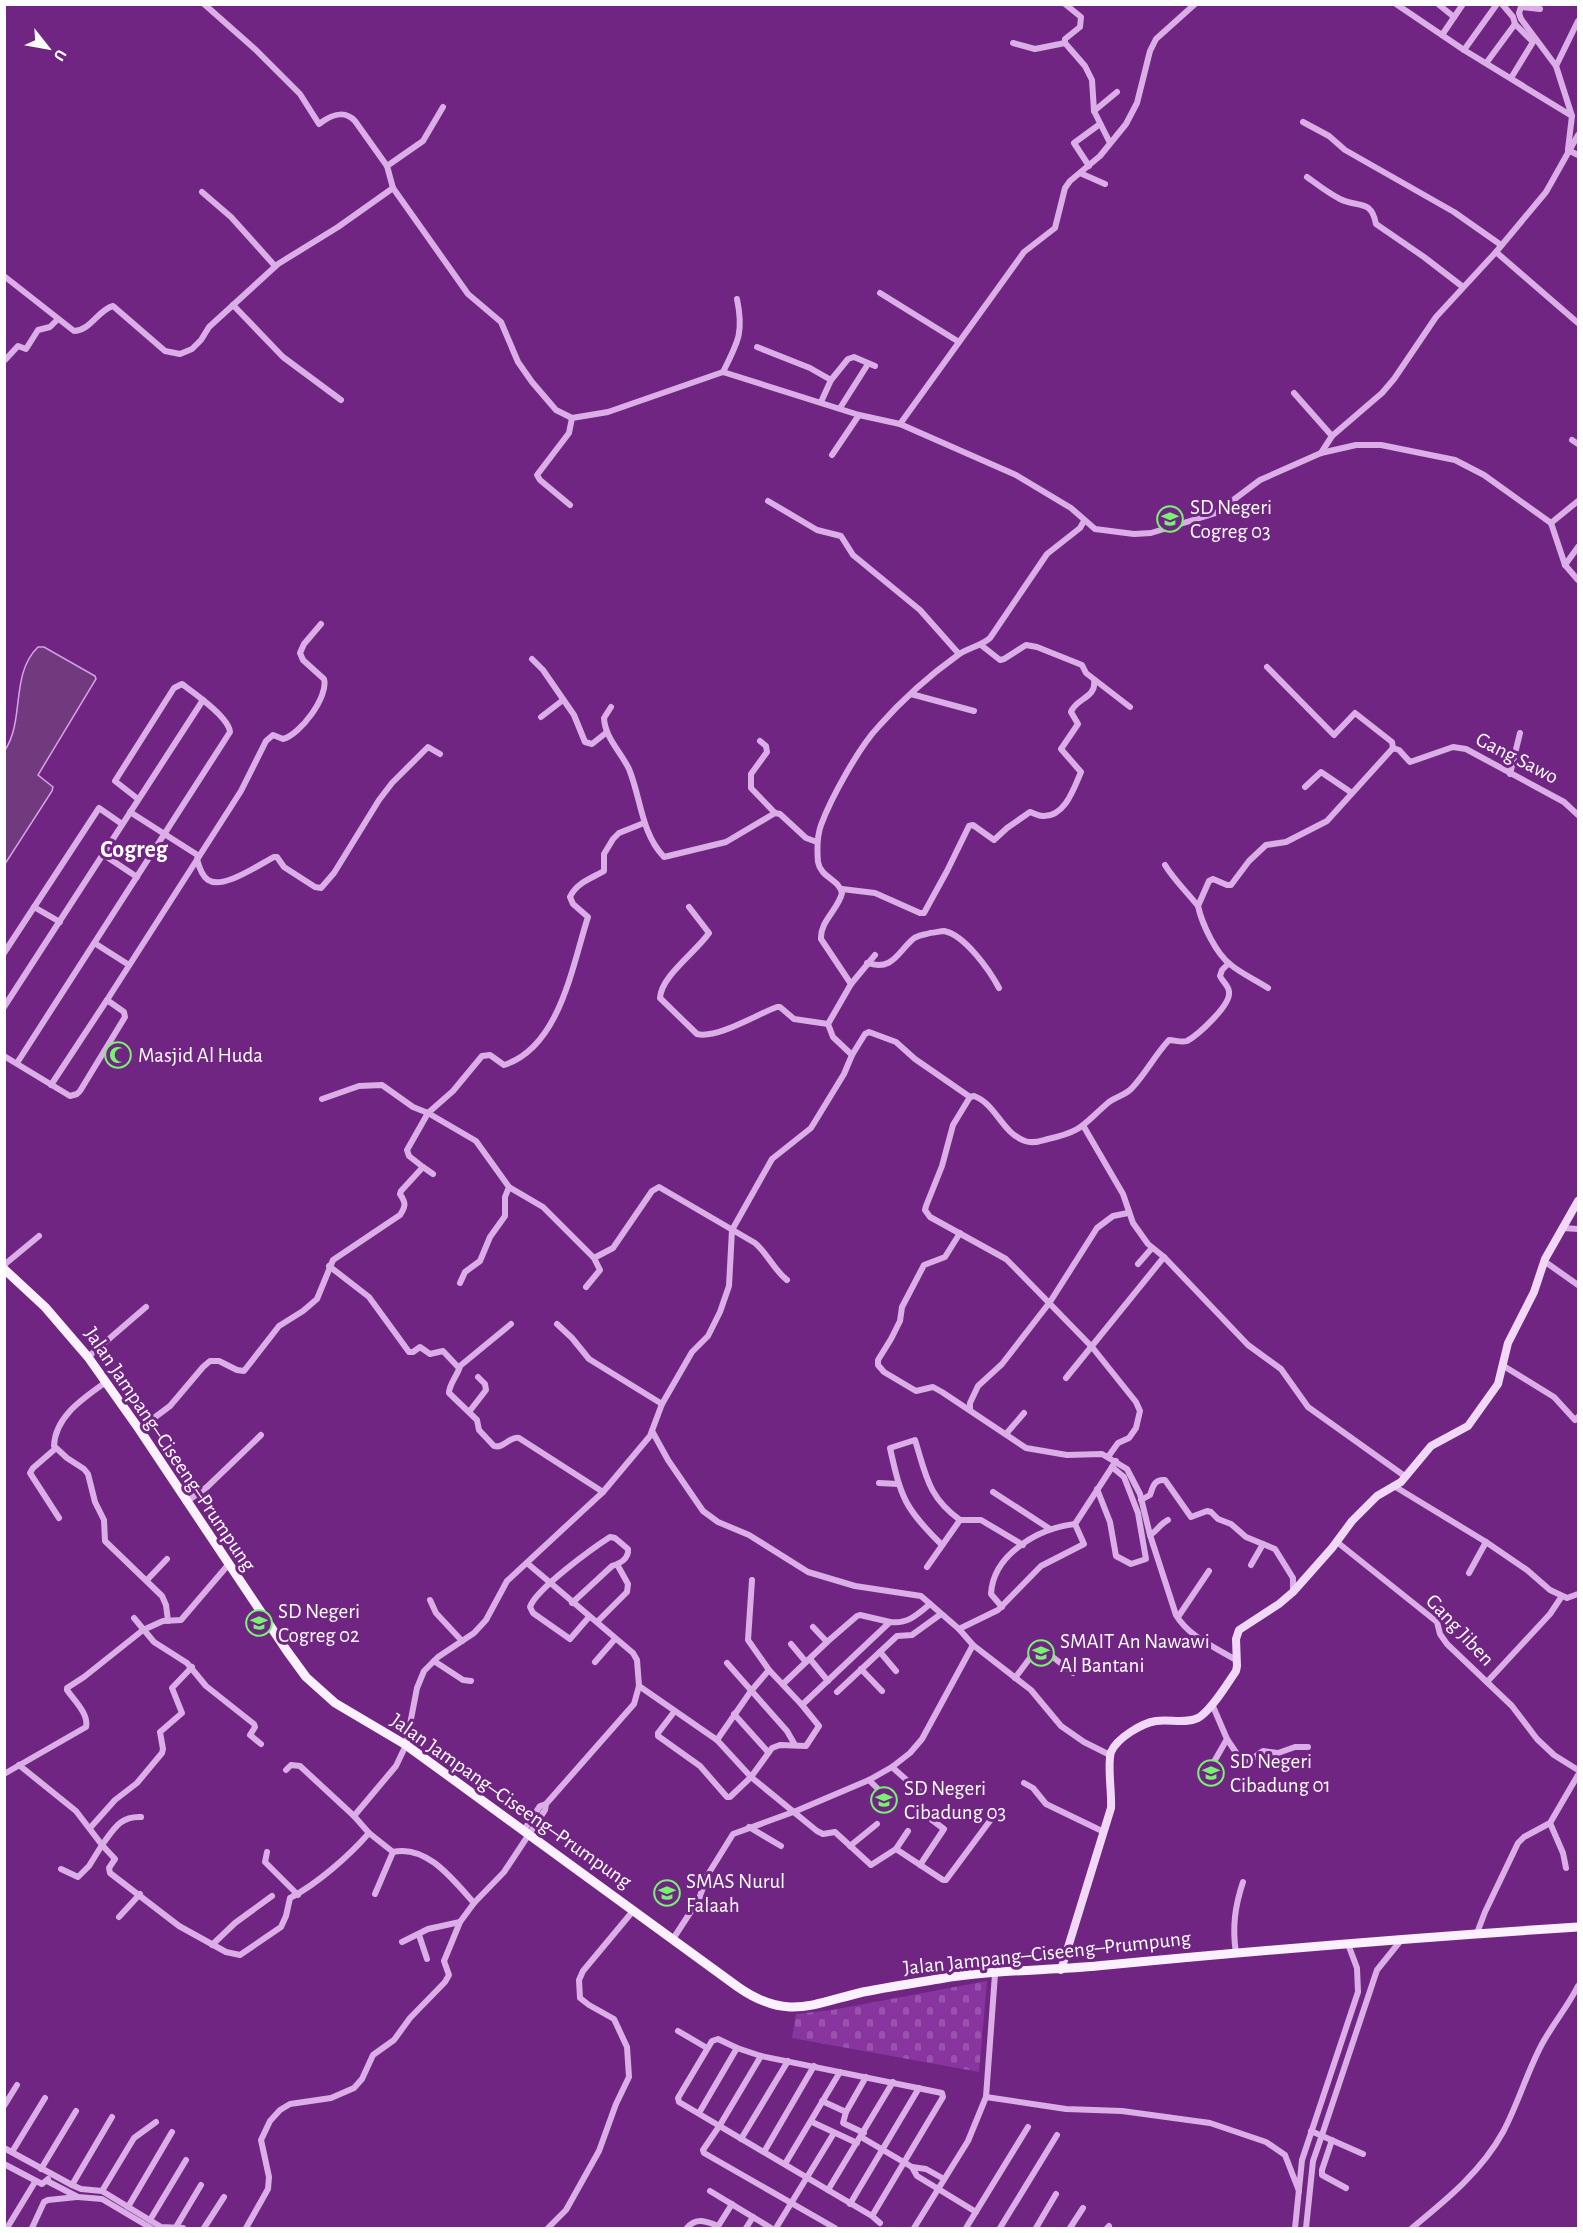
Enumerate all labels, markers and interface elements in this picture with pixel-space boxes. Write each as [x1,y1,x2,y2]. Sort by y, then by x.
north arrow [18,18,78,78]
text: U [51,47,69,64]
place label: SD Negeri Cogreg 03 [1190,497,1272,542]
school or university icon: SD Negeri Cogreg 03 [1155,504,1185,534]
street label: Gang Sawo [1472,728,1562,788]
district label: Cogreg [100,838,169,862]
mosque icon: Masjid Al Huda [103,1040,133,1070]
place label: Masjid Al Huda [138,1045,263,1066]
street label: Jalan Jampang–Ciseeng–Prumpung [81,1323,260,1575]
street label: Gang Jiben [1422,1590,1498,1670]
place label: SD Negeri Cogreg 02 [278,1601,360,1646]
school or university icon: SD Negeri Cogreg 02 [244,1608,274,1638]
place label: SMAIT An Nawawi Al Bantani [1060,1631,1210,1676]
school or university icon: SMAIT An Nawawi Al Bantani [1026,1638,1056,1668]
street label: Jalan Jampang–Ciseeng–Prumpung [387,1710,636,1893]
place label: SD Negeri Cibadung 01 [1230,1751,1331,1796]
school or university icon: SD Negeri Cibadung 01 [1196,1758,1226,1788]
place label: SD Negeri Cibadung 03 [904,1778,1006,1823]
school or university icon: SD Negeri Cibadung 03 [869,1785,899,1815]
place label: SMAS Nurul Falaah [686,1871,785,1916]
school or university icon: SMAS Nurul Falaah [652,1878,682,1908]
street label: Jalan Jampang–Ciseeng–Prumpung [902,1927,1193,1979]

